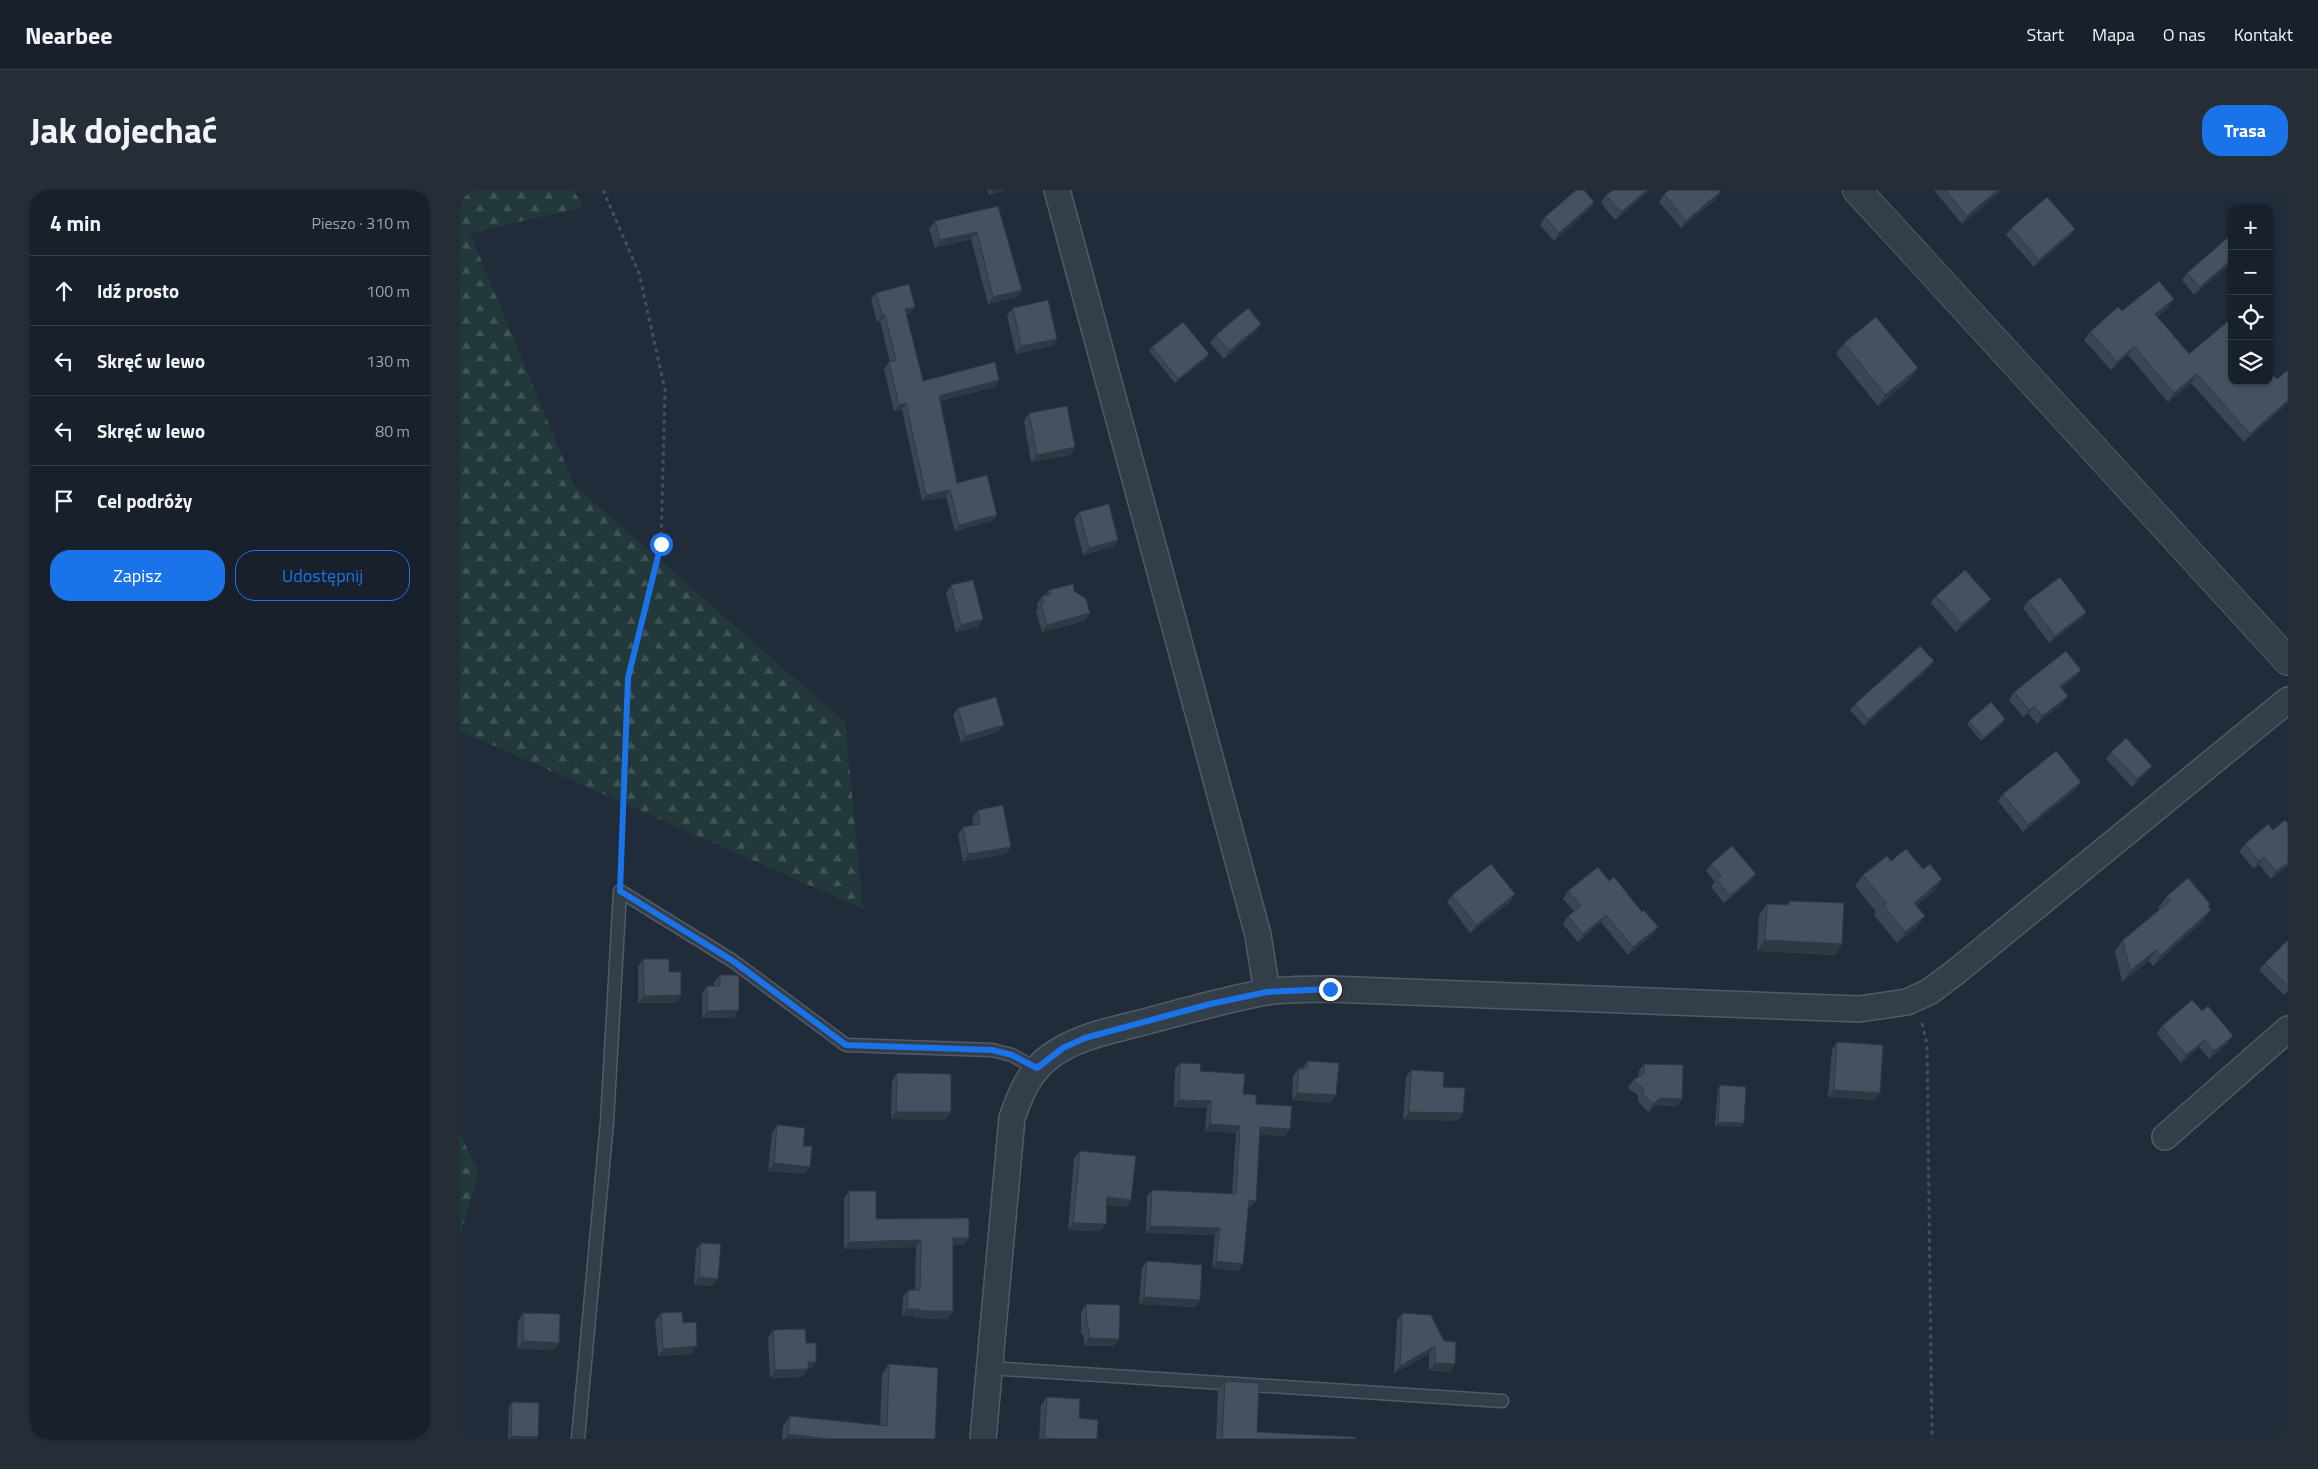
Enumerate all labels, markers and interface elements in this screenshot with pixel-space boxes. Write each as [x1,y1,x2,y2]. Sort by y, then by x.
text: Nearbee [25,17,112,53]
text: Start [2027,21,2064,48]
text: Mapa [2092,21,2135,48]
text: O nas [2163,21,2206,48]
text: Kontakt [2234,21,2293,48]
text: Jak dojechać [30,103,217,157]
button: Trasa [2202,105,2288,156]
map controls [2228,205,2273,385]
button: + [2228,205,2273,250]
text: 4 min [50,207,101,239]
text: Pieszo · 310 m [312,211,410,235]
button: − [2228,250,2273,295]
text: Idź prosto [97,276,179,305]
icon: ahead [50,277,78,305]
text: 100 m [366,279,410,303]
button: locate [2228,295,2273,340]
button: layers [2228,340,2273,385]
text: Skręć w lewo [97,346,205,375]
icon: left [50,347,78,375]
text: 130 m [366,349,410,373]
text: Skręć w lewo [97,416,205,445]
icon: left [50,417,78,445]
text: 80 m [375,419,410,443]
text: Cel podróży [97,486,192,515]
icon: arrive [50,487,78,515]
route start [650,533,673,556]
button: Zapisz [50,550,225,601]
button: Udostępnij [235,550,410,601]
route end [1319,978,1342,1001]

